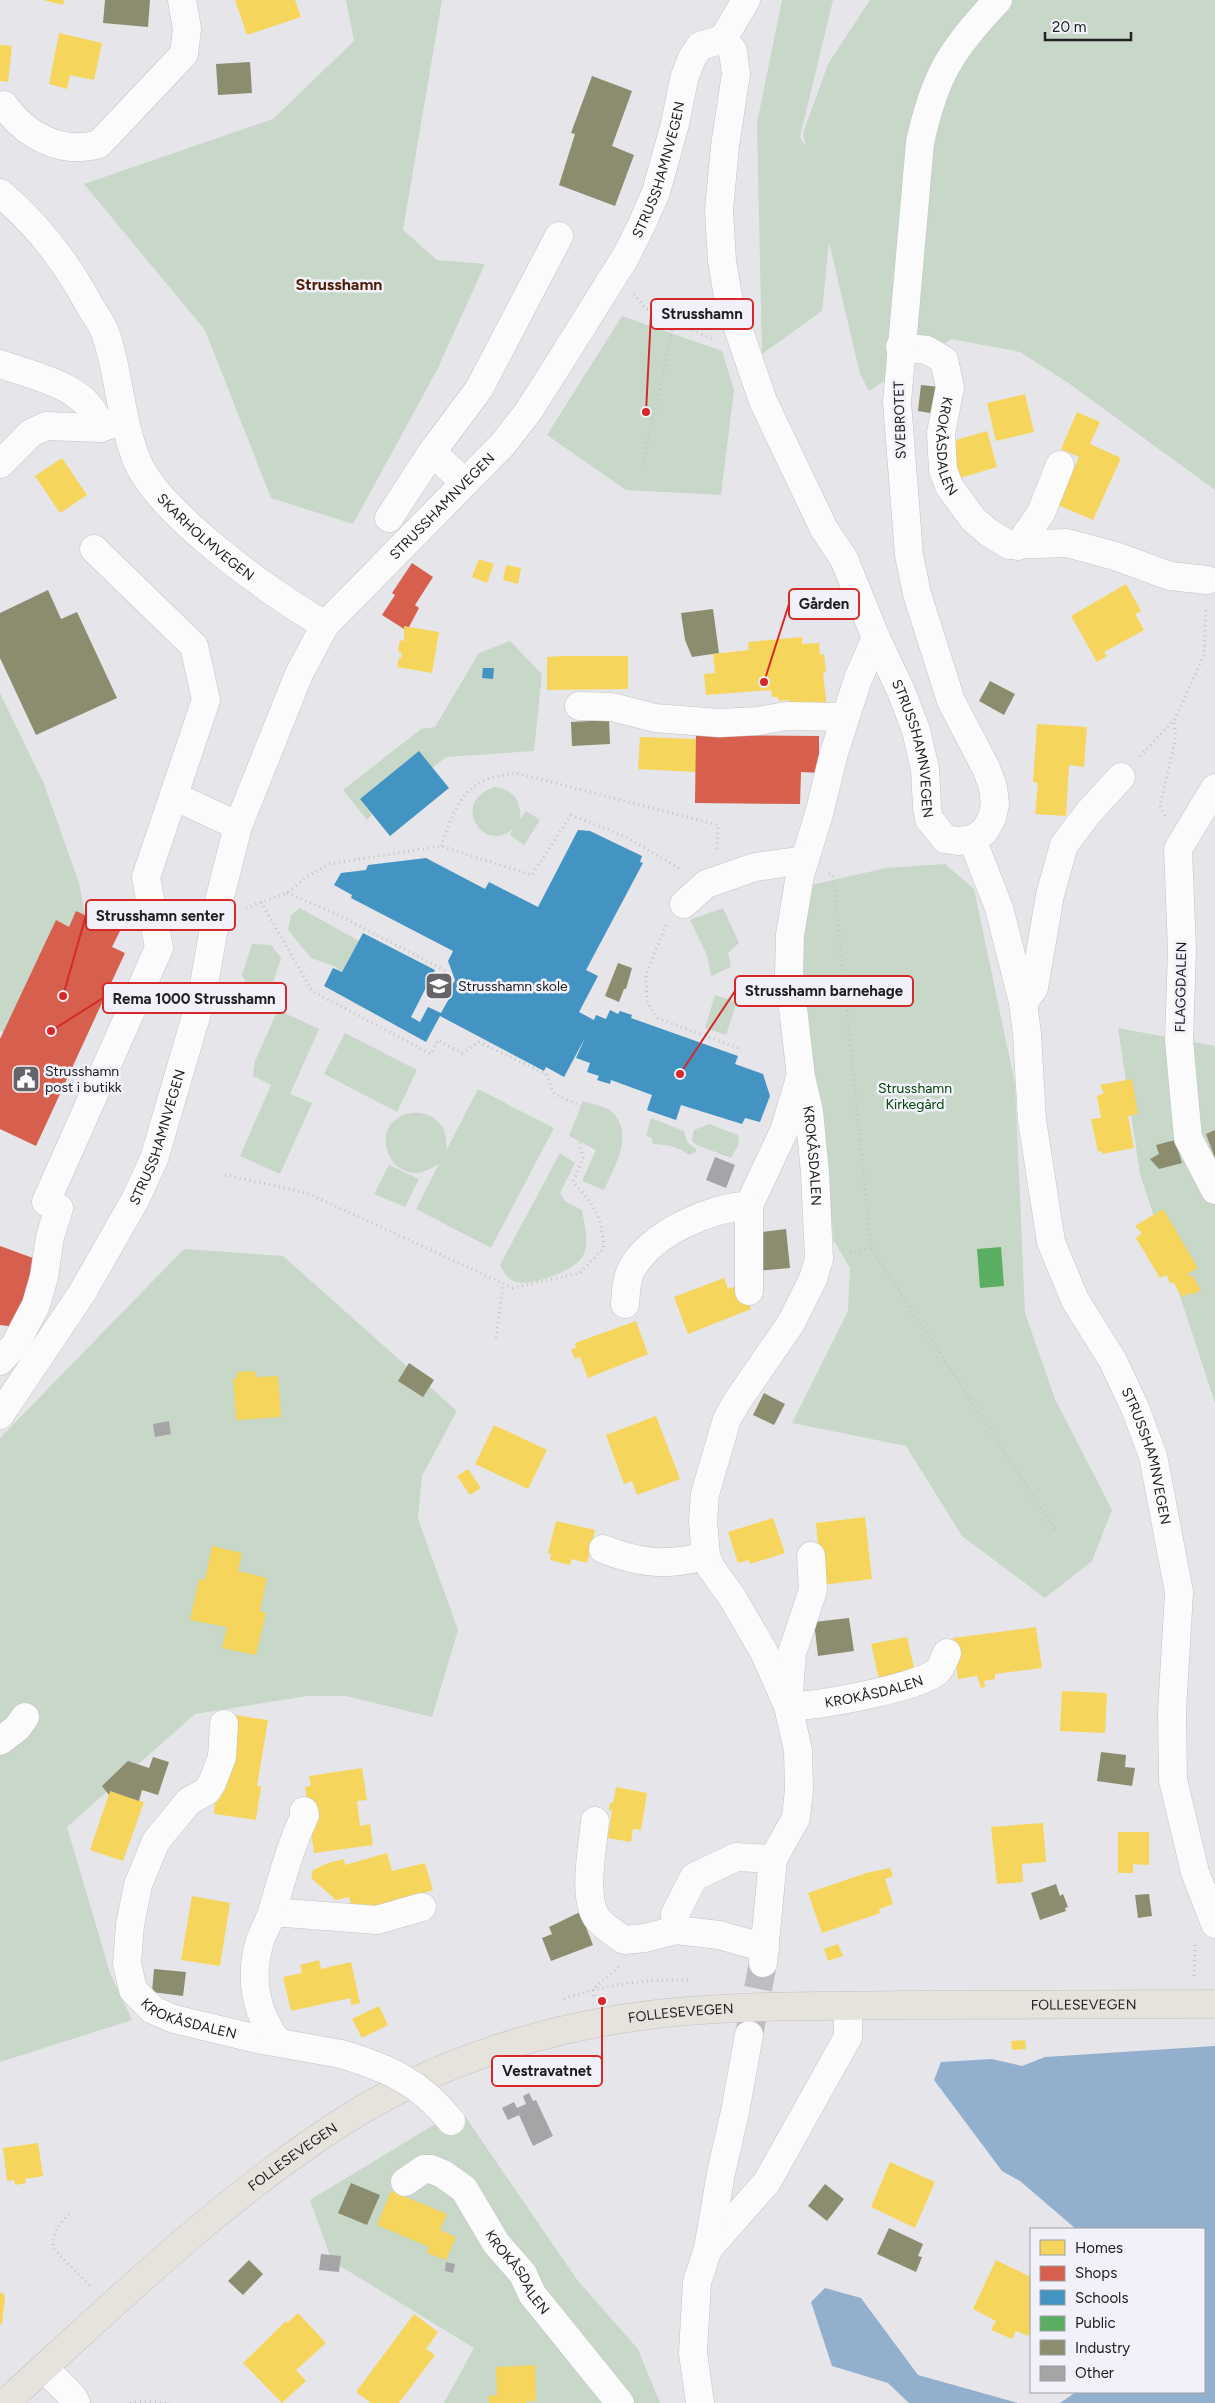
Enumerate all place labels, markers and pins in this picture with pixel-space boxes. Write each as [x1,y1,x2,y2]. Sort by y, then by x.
callout: Strusshamn [651,299,753,329]
callout: Gården [789,589,859,619]
callout: Strusshamn senter [86,900,235,930]
school or university icon: Strusshamn skole [424,971,454,1001]
callout: Strusshamn barnehage [735,976,913,1006]
place label: Strusshamn skole [458,978,568,995]
callout: Rema 1000 Strusshamn [103,983,286,1013]
place label: Strusshamn post i butikk [45,1063,122,1096]
public building icon: Strusshamn post i butikk [11,1064,41,1094]
callout: Vestravatnet [492,2056,602,2086]

